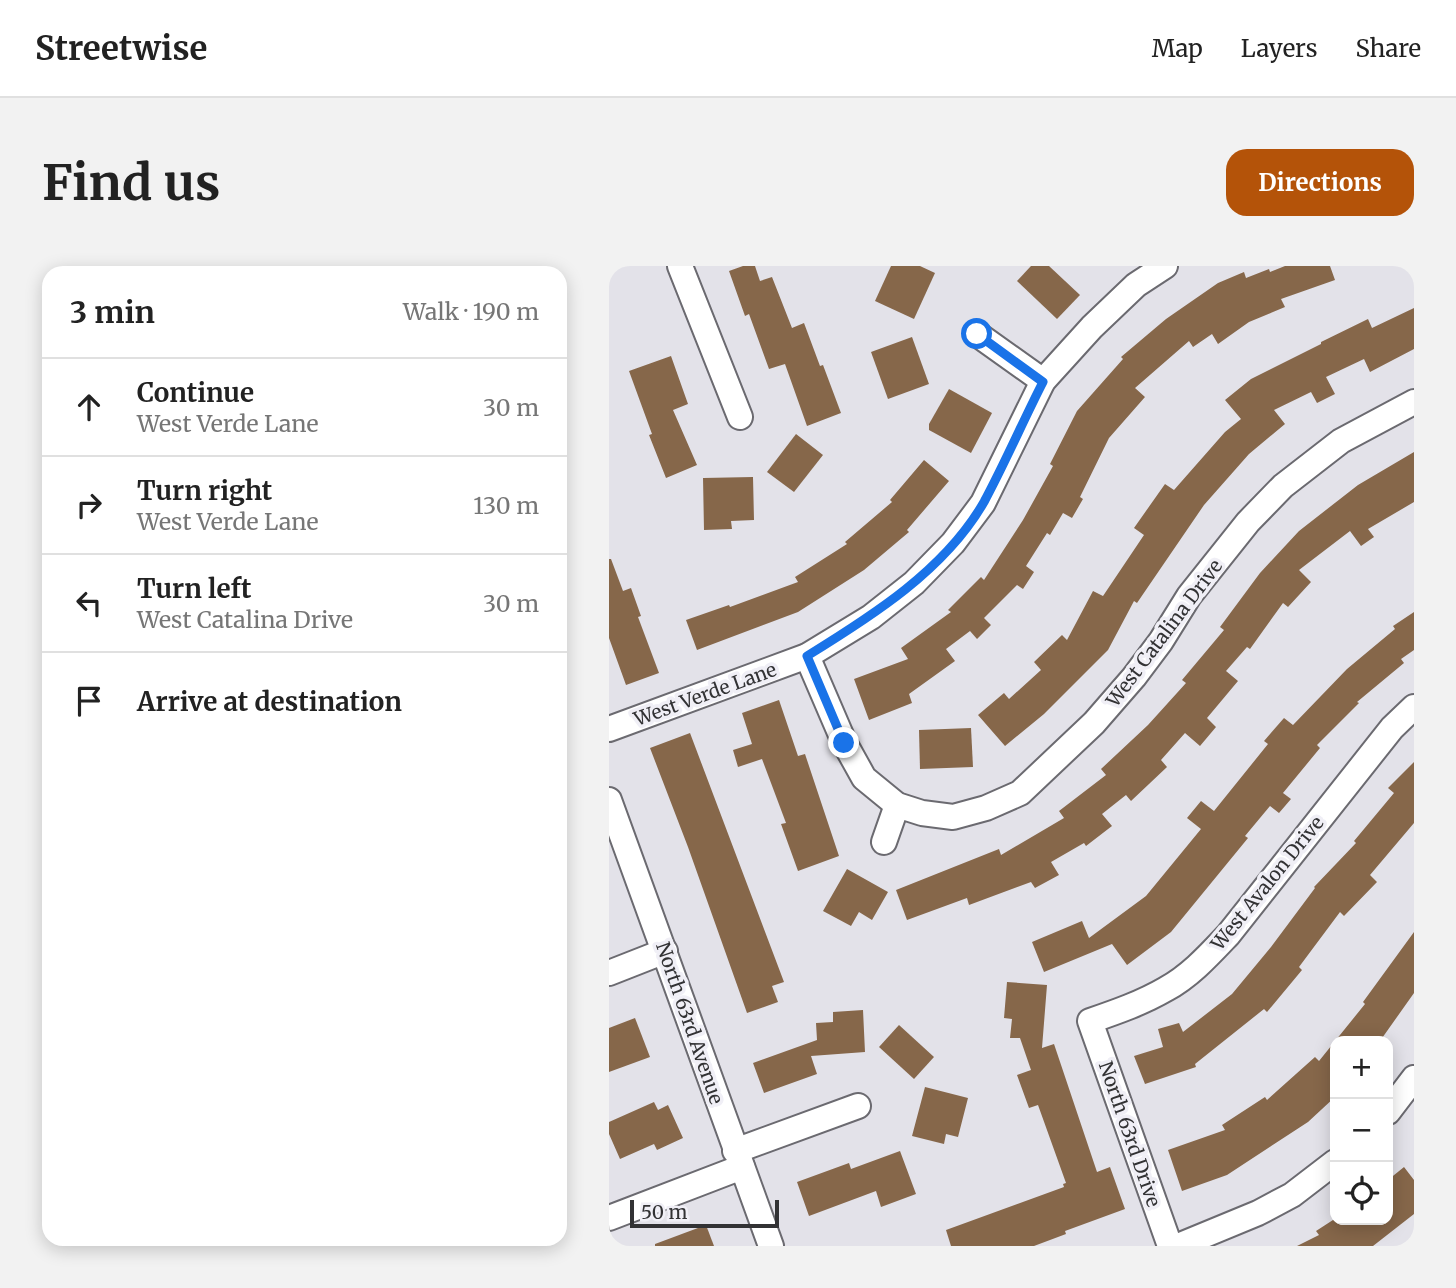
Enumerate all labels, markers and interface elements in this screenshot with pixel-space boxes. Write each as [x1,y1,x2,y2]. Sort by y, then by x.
text: Streetwise [35,28,207,69]
text: Map [1152,33,1203,64]
text: Layers [1241,33,1317,64]
text: Share [1355,33,1421,64]
button: Directions [1226,149,1414,216]
text: Find us [42,152,220,213]
text: 3 min [70,293,155,331]
text: Walk · 190 m [403,297,539,326]
route start [961,318,992,349]
text: Continue [137,376,254,409]
icon: ahead [70,388,108,426]
text: 30 m [483,393,539,422]
text: West Verde Lane [137,409,319,438]
text: Turn right [137,474,272,507]
icon: right [70,486,108,524]
text: 130 m [473,491,539,520]
text: West Verde Lane [137,507,319,536]
street label: West Catalina Drive [1100,554,1227,712]
text: Turn left [137,572,251,605]
icon: left [70,584,108,622]
text: 30 m [483,589,539,618]
text: West Catalina Drive [137,605,353,634]
street label: West Verde Lane [630,657,780,731]
icon: arrive [70,682,108,720]
text: Arrive at destination [137,685,402,718]
route end [828,727,859,758]
street label: West Avalon Drive [1205,811,1329,956]
street label: North 63rd Avenue [651,939,729,1107]
map controls [1330,1036,1393,1225]
button: + [1330,1036,1393,1099]
street label: North 63rd Drive [1094,1058,1166,1210]
button: − [1330,1099,1393,1162]
button: locate [1330,1162,1393,1225]
scale bar [630,1197,779,1229]
text: 50 m [641,1200,687,1224]

